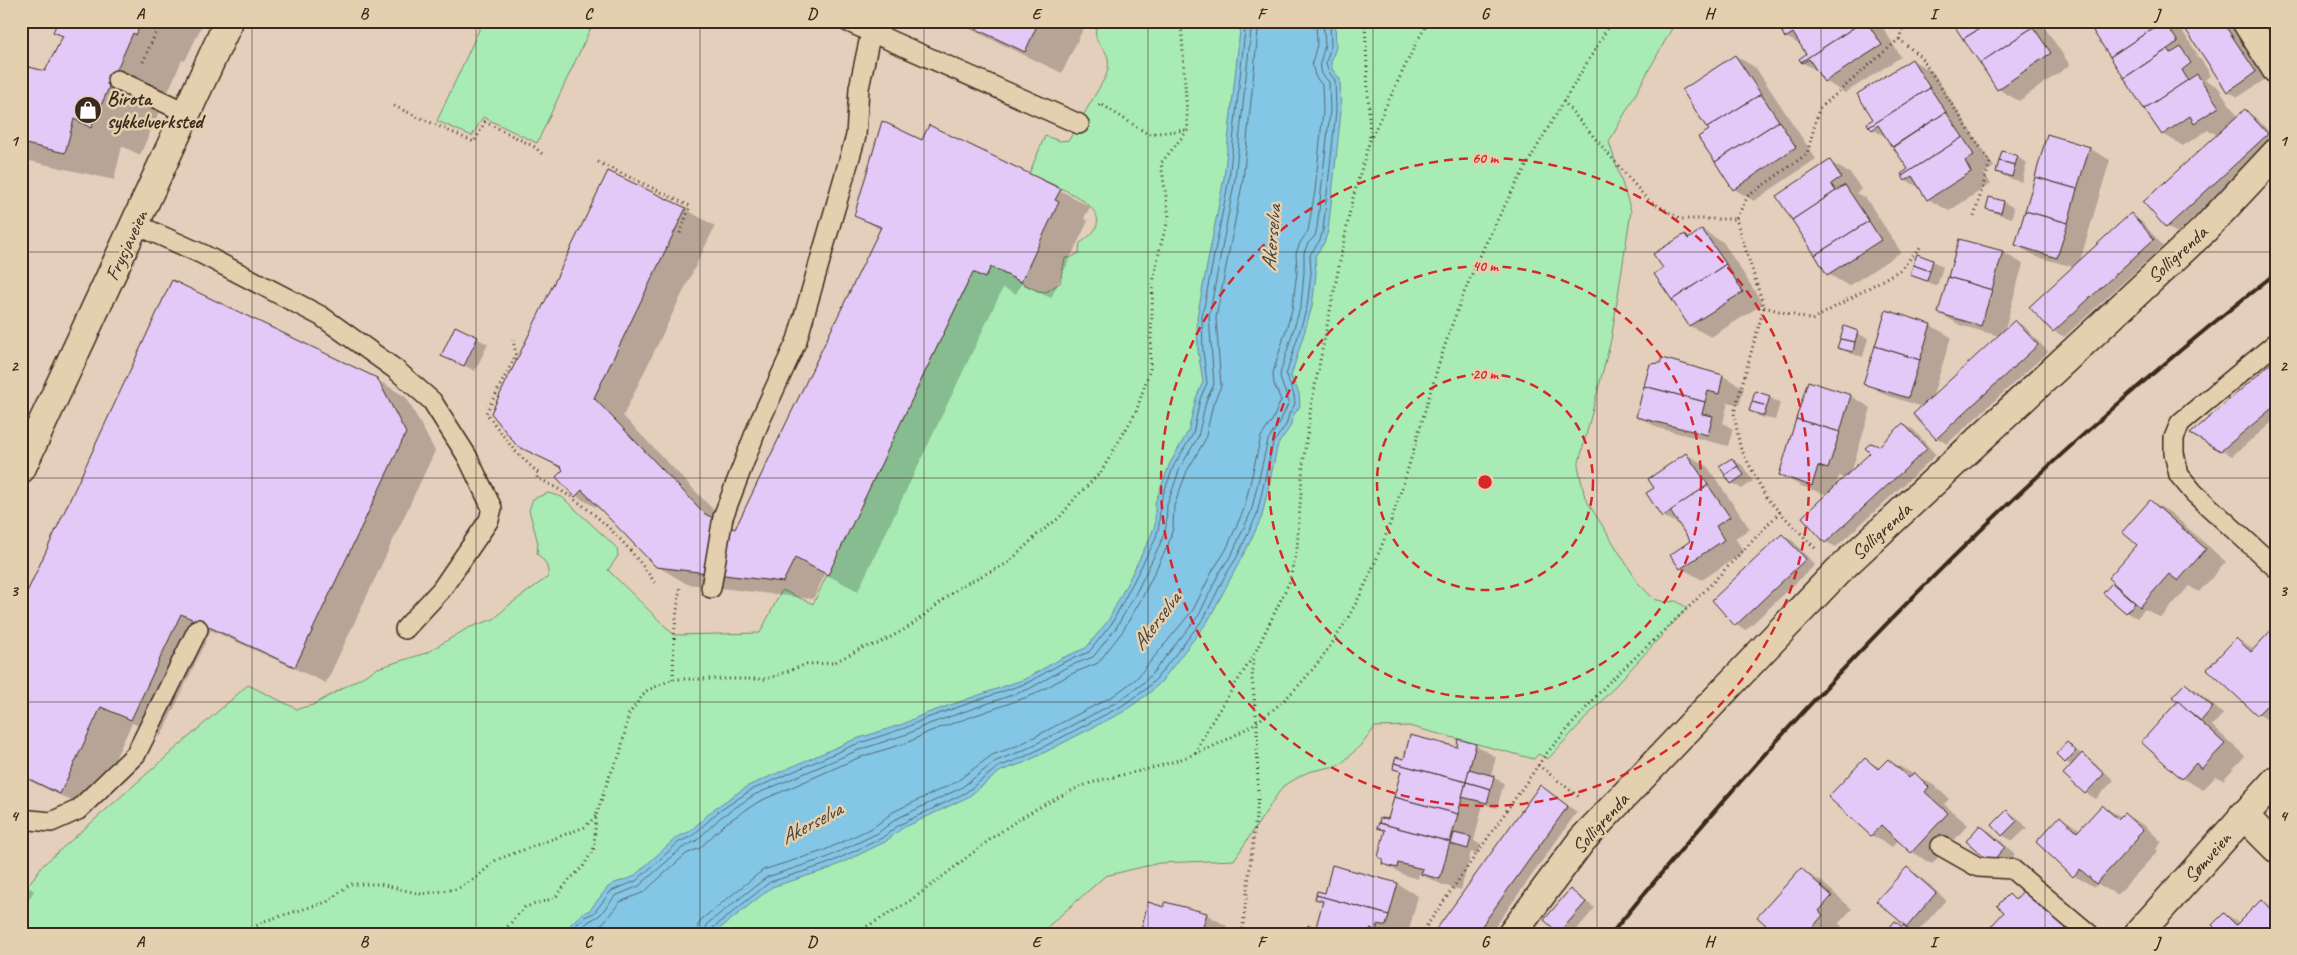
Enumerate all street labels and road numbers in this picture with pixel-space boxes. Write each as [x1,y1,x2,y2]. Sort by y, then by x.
street label: Frysjaveien [99,205,154,284]
street label: Solligrenda [2142,219,2214,289]
street label: Solligrenda [1846,496,1918,566]
street label: Solligrenda [1566,787,1635,859]
street label: Sømveien [2178,826,2237,888]

